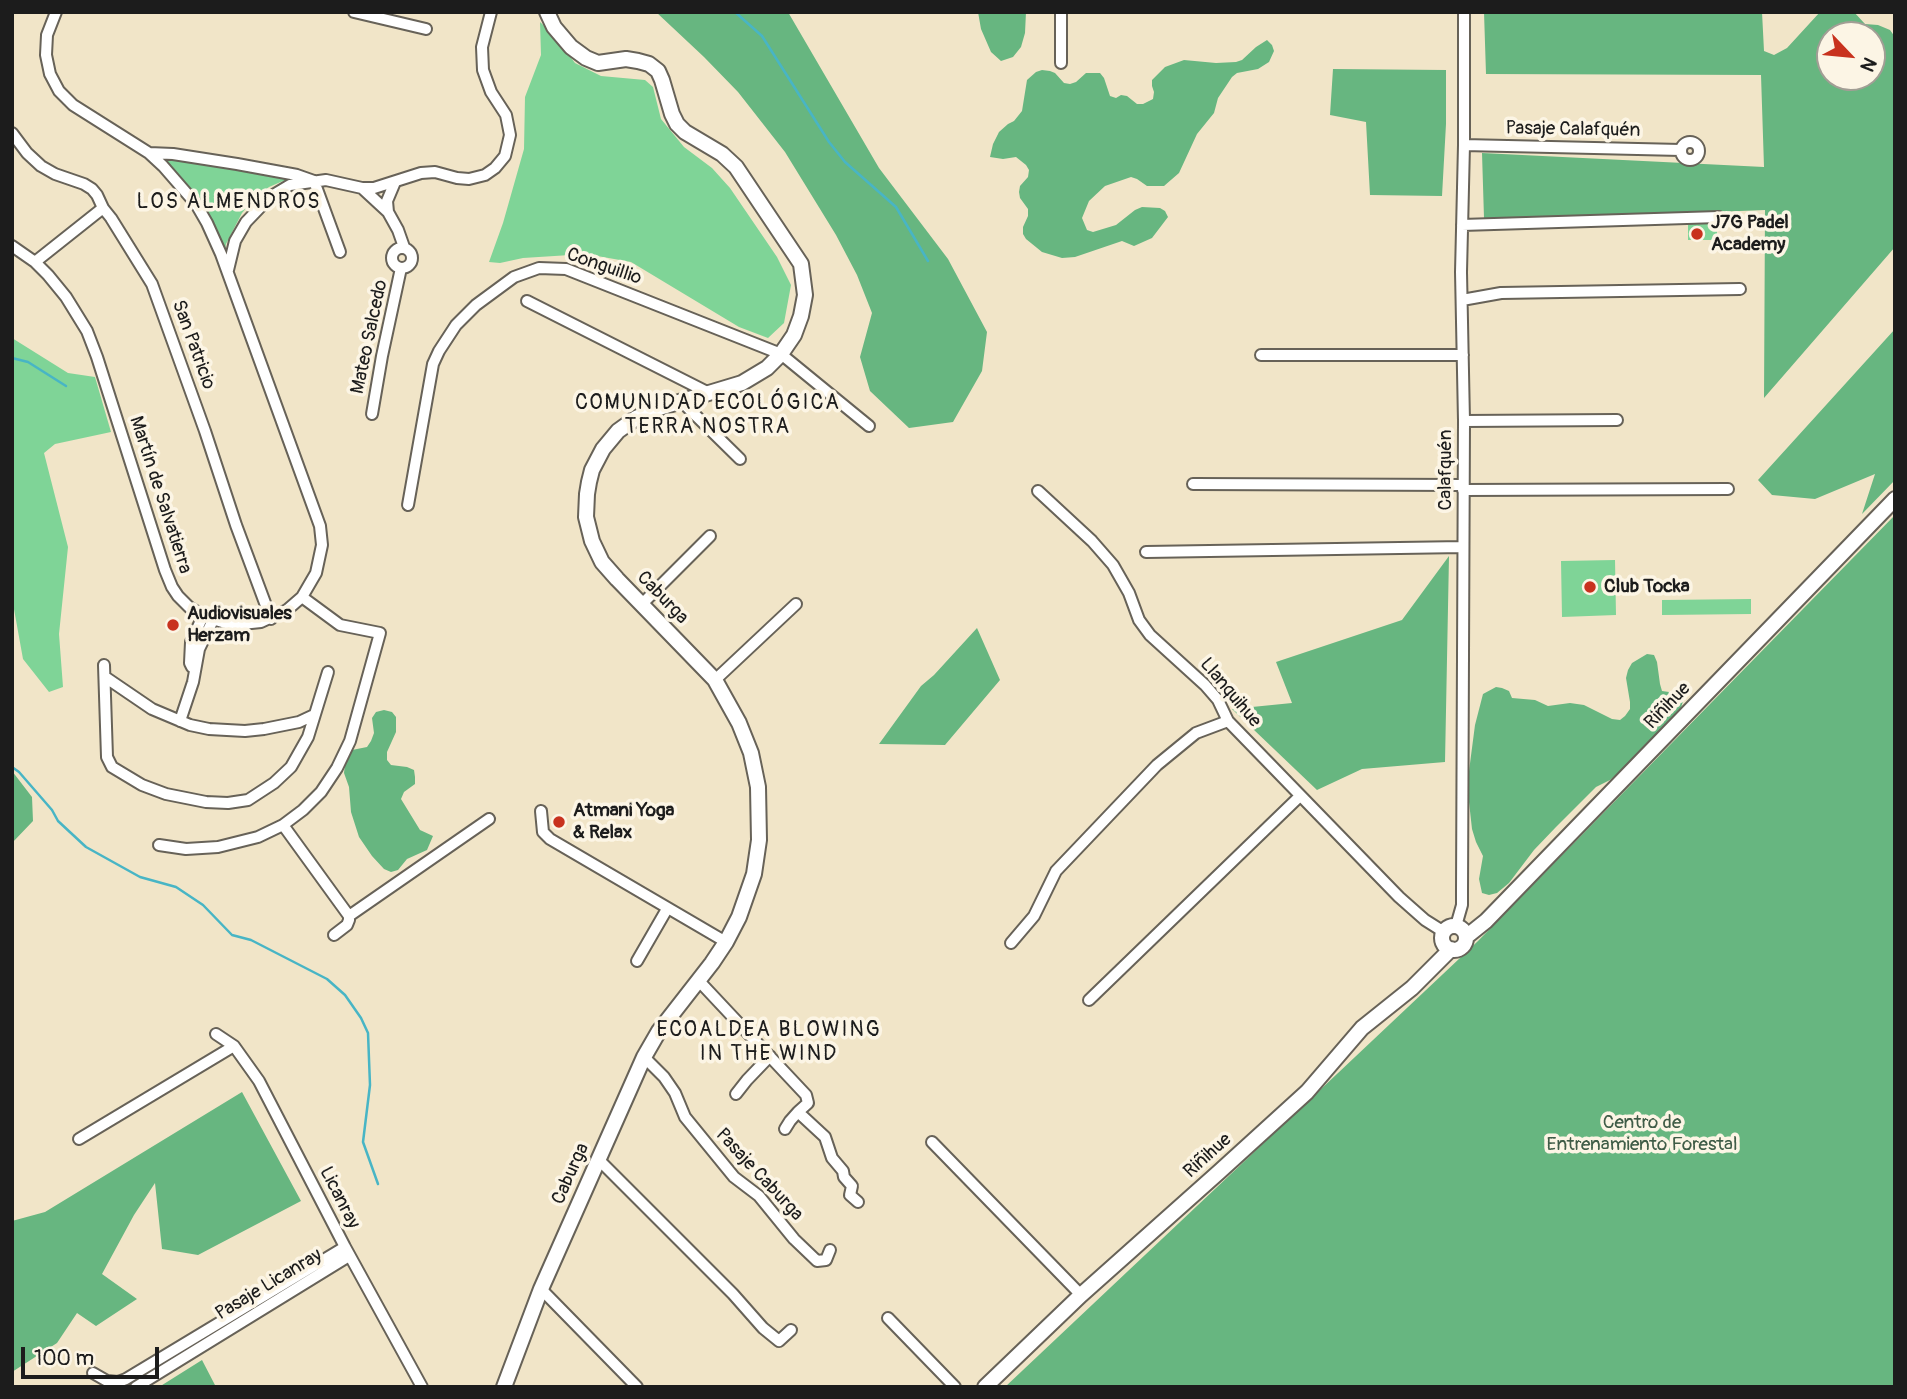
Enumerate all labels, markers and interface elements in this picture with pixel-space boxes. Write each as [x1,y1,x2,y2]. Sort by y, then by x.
north arrow [1816,21,1886,91]
text: N [1854,53,1882,75]
street label: Pasaje Calafquén [1505,117,1641,143]
district label: LOS ALMENDROS [138,190,320,216]
place label: J7G Padel Academy [1711,212,1789,256]
marker: J7G Padel Academy [1689,226,1705,242]
street label: Conguillio [564,244,644,290]
street label: Mateo Salcedo [347,278,393,396]
street label: San Patricio [166,297,220,393]
district label: COMUNIDAD ECOLÓGICA TERRA NOSTRA [577,391,839,441]
street label: Martín de Salvatierra [124,413,196,577]
street label: Calafquén [1435,430,1457,510]
street label: Caburga [631,567,693,629]
place label: Club Tocka [1604,576,1690,598]
marker: Club Tocka [1582,579,1598,595]
place label: Audiovisuales Herzam [187,603,292,647]
marker: Audiovisuales Herzam [165,617,181,633]
street label: Llanquihue [1194,654,1266,732]
street label: Riñihue [1640,678,1696,734]
place label: Atmani Yoga & Relax [573,800,674,844]
marker: Atmani Yoga & Relax [551,814,567,830]
district label: ECOALDEA BLOWING IN THE WIND [658,1018,880,1068]
park label: Centro de Entrenamiento Forestal [1547,1112,1737,1156]
street label: Pasaje Caburga [710,1124,808,1226]
street label: Riñihue [1179,1129,1237,1183]
street label: Caburga [547,1140,595,1208]
street label: Licanray [314,1163,364,1233]
street label: Pasaje Licanray [212,1244,326,1326]
scale bar [24,1332,163,1376]
text: 100 m [34,1345,94,1372]

